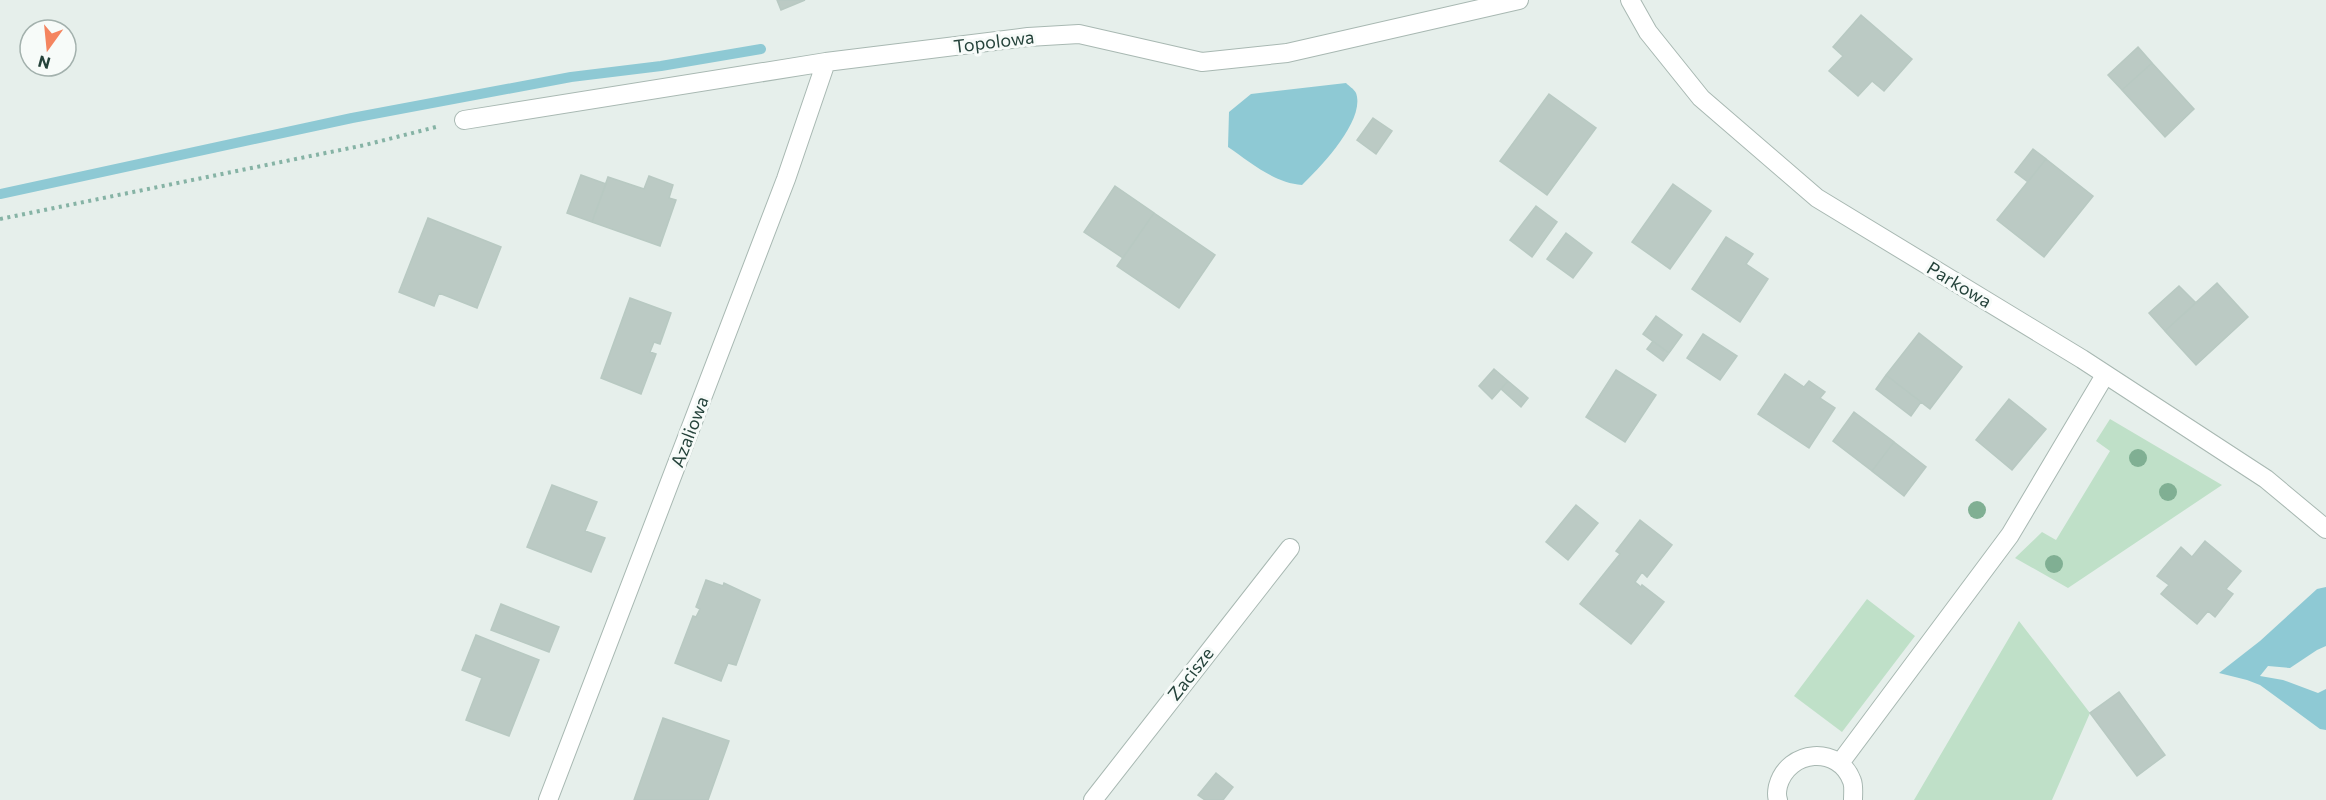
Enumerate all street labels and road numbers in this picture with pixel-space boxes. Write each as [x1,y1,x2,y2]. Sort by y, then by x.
street label: Topolowa [952,25,1035,57]
street label: Parkowa [1923,256,1996,312]
street label: Azaliowa [666,393,713,470]
street label: Zacisze [1163,642,1218,704]

